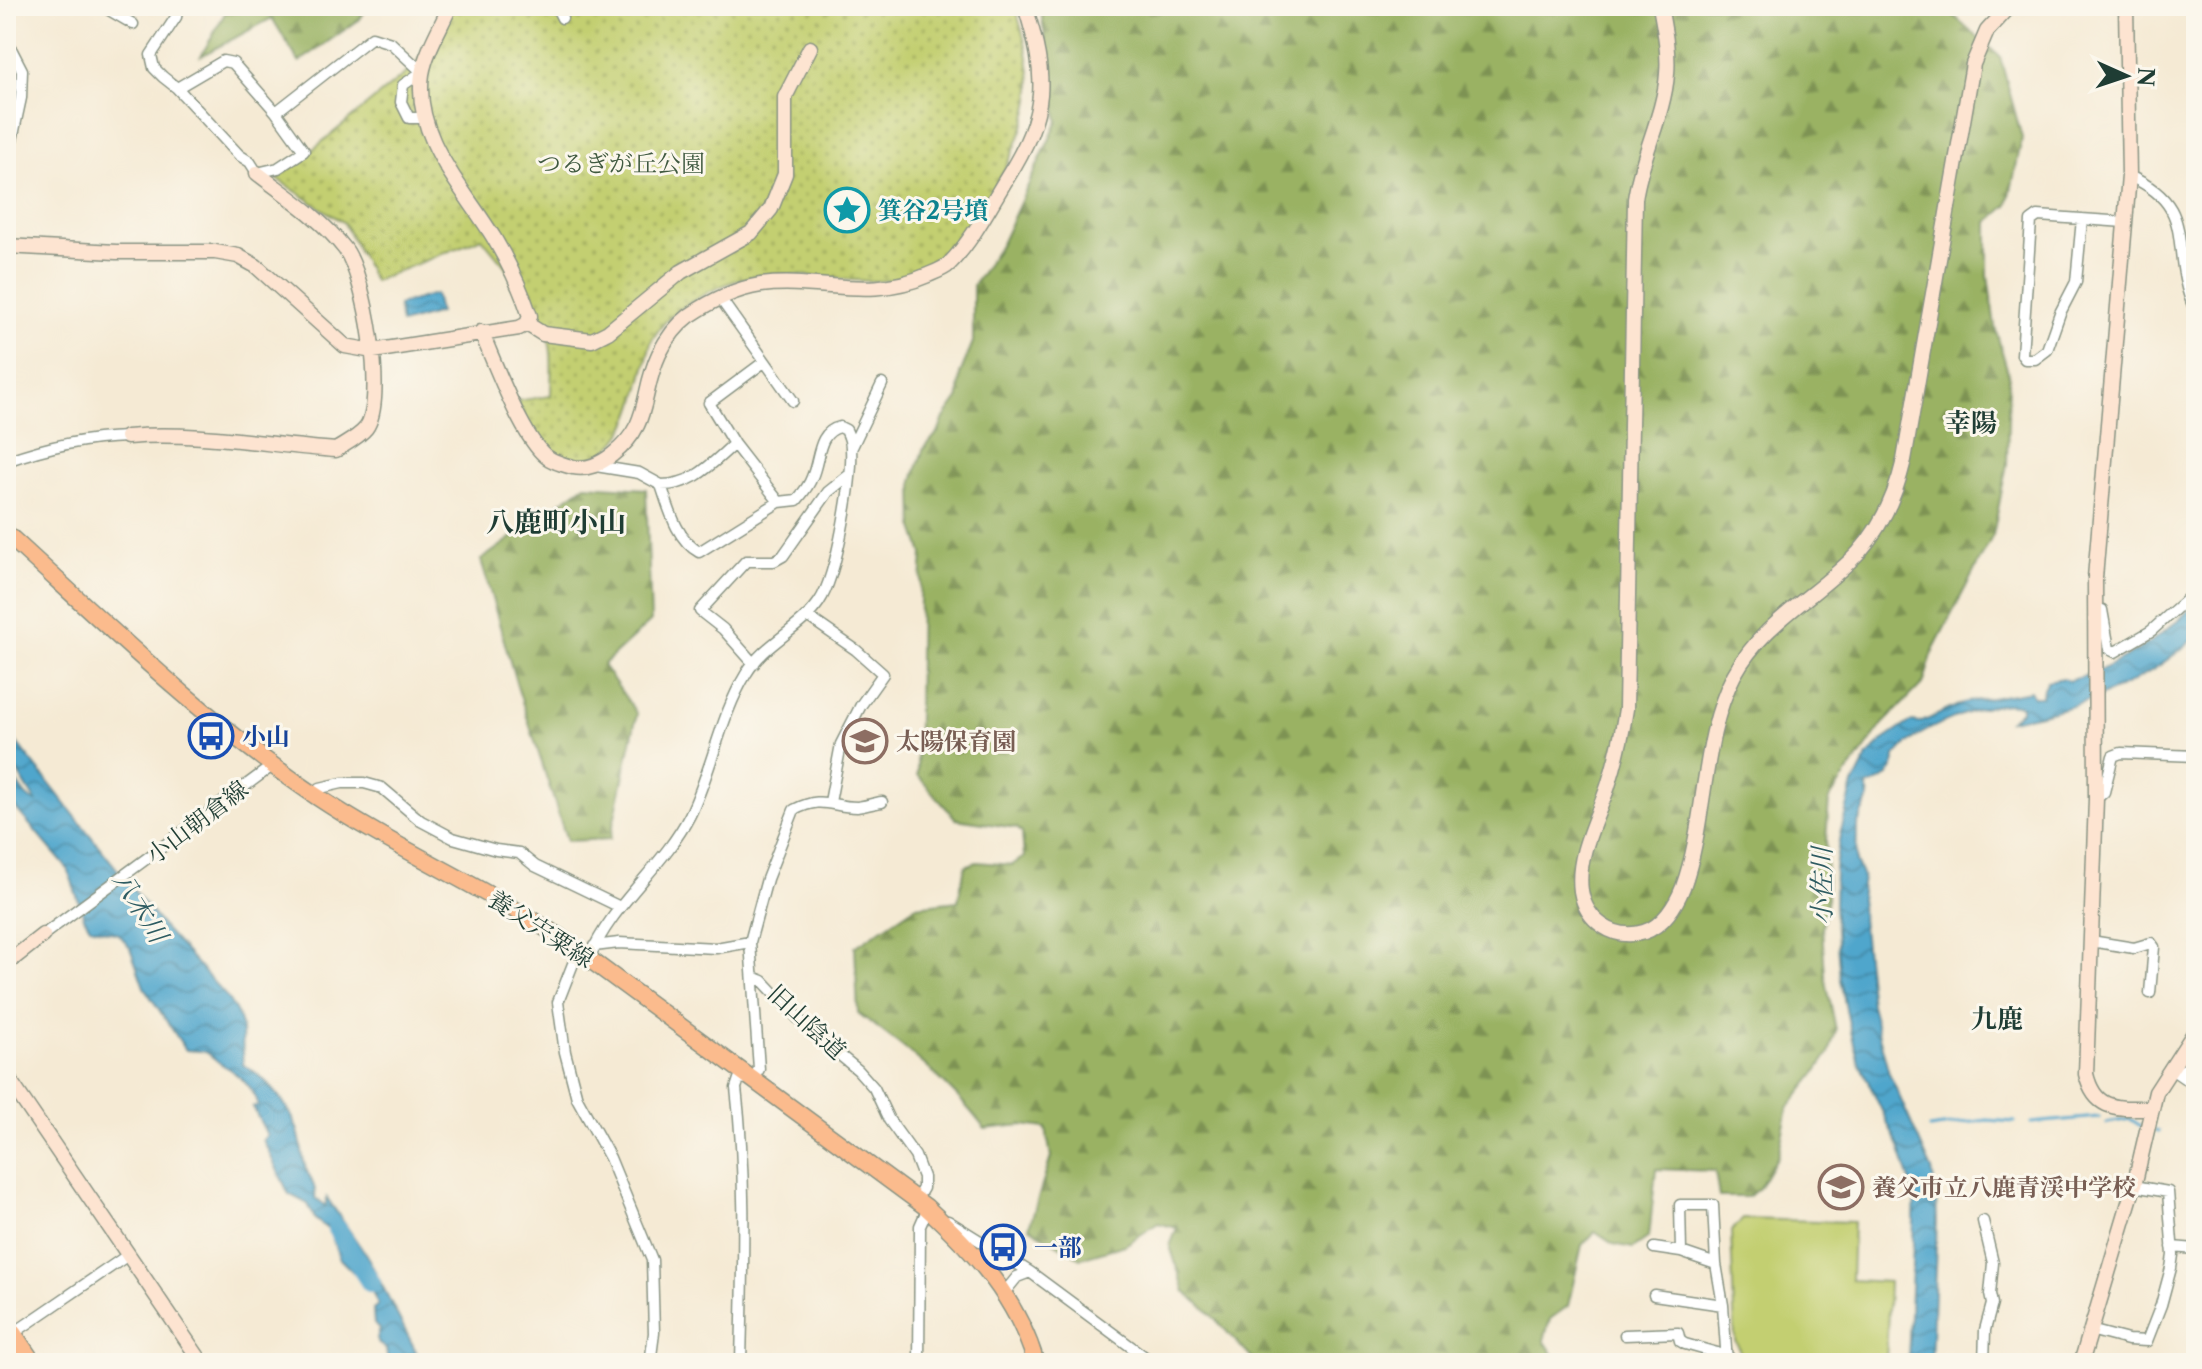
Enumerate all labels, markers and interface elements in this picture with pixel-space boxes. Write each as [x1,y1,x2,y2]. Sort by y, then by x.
north arrow [2086,36,2166,116]
text: N [2131,67,2159,87]
park label: つるぎが丘公園 [537,149,705,178]
place icon: 箕谷2号墳 [823,186,871,234]
place label: 箕谷2号墳 [878,196,988,225]
district label: 幸陽 [1945,407,1997,439]
district label: 八鹿町小山 [486,505,626,539]
bus stop icon: 小山 [187,712,235,760]
school or university icon: 太陽保育園 [841,717,889,765]
place label: 小山 [242,722,290,751]
place label: 太陽保育園 [896,727,1016,756]
street label: 小山朝倉線 [140,774,254,870]
water label: 小佐川 [1806,844,1838,925]
water label: 八木川 [106,865,176,951]
street label: 養父宍粟線 [483,884,599,974]
street label: 旧山陰道 [762,979,852,1065]
district label: 九鹿 [1971,1003,2023,1035]
school or university icon: 養父市立八鹿青渓中学校 [1817,1163,1865,1211]
place label: 養父市立八鹿青渓中学校 [1872,1173,2136,1202]
bus stop icon: 一部 [979,1223,1027,1271]
place label: 一部 [1034,1233,1082,1262]

